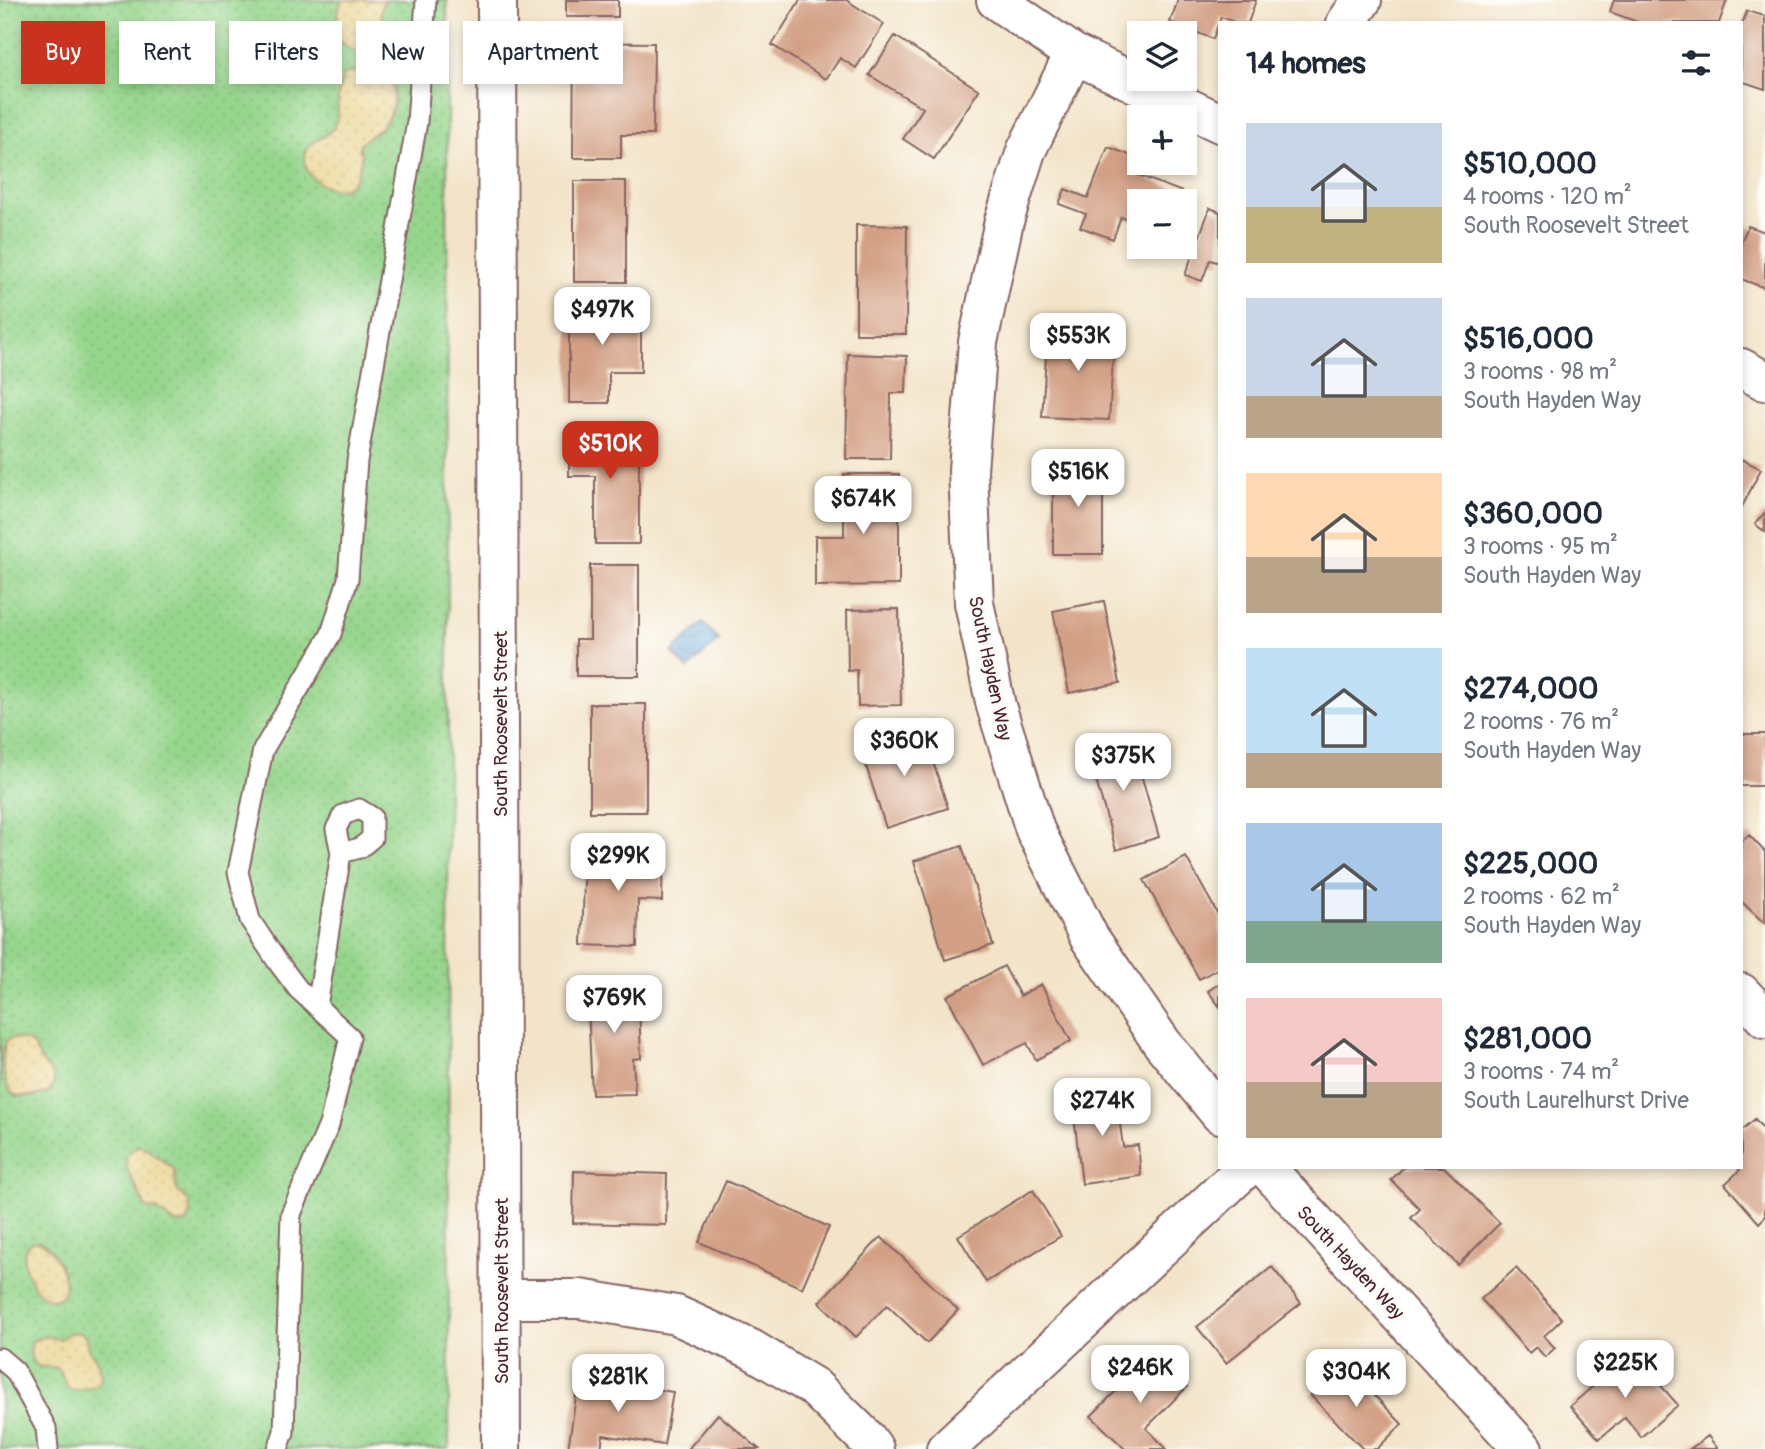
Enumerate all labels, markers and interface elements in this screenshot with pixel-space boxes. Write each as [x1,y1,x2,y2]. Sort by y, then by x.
chip: Buy [21,21,105,84]
chip: Rent [119,21,215,84]
chip: Filters [229,21,342,84]
chip: New [356,21,449,84]
chip: Apartment [463,21,623,84]
map controls [1127,21,1197,259]
button: layers [1127,21,1197,91]
icon: filters [1677,44,1715,82]
text: 14 homes [1246,45,1366,82]
button: + [1127,105,1197,175]
text: $510,000 [1463,145,1597,182]
icon: home [1302,151,1386,235]
text: 4 rooms · 120 m² [1463,182,1632,211]
button: − [1127,189,1197,259]
text: South Roosevelt Street [1463,211,1689,240]
pin: $497K [553,288,651,347]
text: $497K [570,295,634,324]
pin: $553K [1029,314,1127,373]
text: $516,000 [1463,320,1594,357]
text: $553K [1046,321,1110,350]
icon: home [1302,326,1386,410]
text: 3 rooms · 98 m² [1463,357,1617,386]
text: South Hayden Way [1463,386,1641,415]
pin: $510K [561,421,659,481]
text: $510K [578,429,642,458]
pin: $516K [1029,449,1127,509]
text: $516K [1047,457,1109,486]
pin: $674K [814,476,912,536]
text: $674K [831,484,896,513]
text: $360,000 [1463,495,1603,532]
icon: home [1302,501,1386,585]
text: 3 rooms · 95 m² [1463,532,1618,561]
text: South Hayden Way [1463,561,1641,590]
street label: South Hayden Way [963,594,1017,743]
street label: South Roosevelt Street [489,630,513,817]
text: $274,000 [1463,670,1598,707]
icon: home [1302,676,1386,760]
text: 2 rooms · 76 m² [1463,707,1619,736]
pin: $360K [855,718,953,778]
text: $360K [870,726,938,755]
pin: $375K [1074,734,1172,793]
text: South Hayden Way [1463,736,1641,765]
text: $375K [1091,741,1155,770]
pin: $299K [569,834,667,893]
text: $299K [587,841,649,870]
text: $225,000 [1463,845,1598,882]
icon: home [1302,851,1386,935]
text: 2 rooms · 62 m² [1463,882,1620,911]
text: South Hayden Way [1463,911,1641,940]
pin: $769K [565,976,663,1035]
text: $769K [582,983,646,1012]
text: $281,000 [1463,1020,1592,1057]
icon: home [1302,1026,1386,1110]
text: 3 rooms · 74 m² [1463,1057,1619,1086]
pin: $274K [1053,1078,1151,1138]
text: $274K [1070,1086,1134,1115]
text: South Laurelhurst Drive [1463,1086,1689,1115]
street label: South Roosevelt Street [490,1197,514,1384]
street label: South Hayden Way [1291,1201,1409,1325]
pin: $225K [1576,1340,1674,1400]
pin: $246K [1091,1346,1189,1405]
text: $225K [1593,1348,1657,1377]
pin: $304K [1307,1350,1405,1409]
text: $246K [1107,1353,1173,1382]
pin: $281K [569,1354,667,1414]
text: $304K [1322,1357,1390,1386]
text: $281K [588,1362,648,1391]

